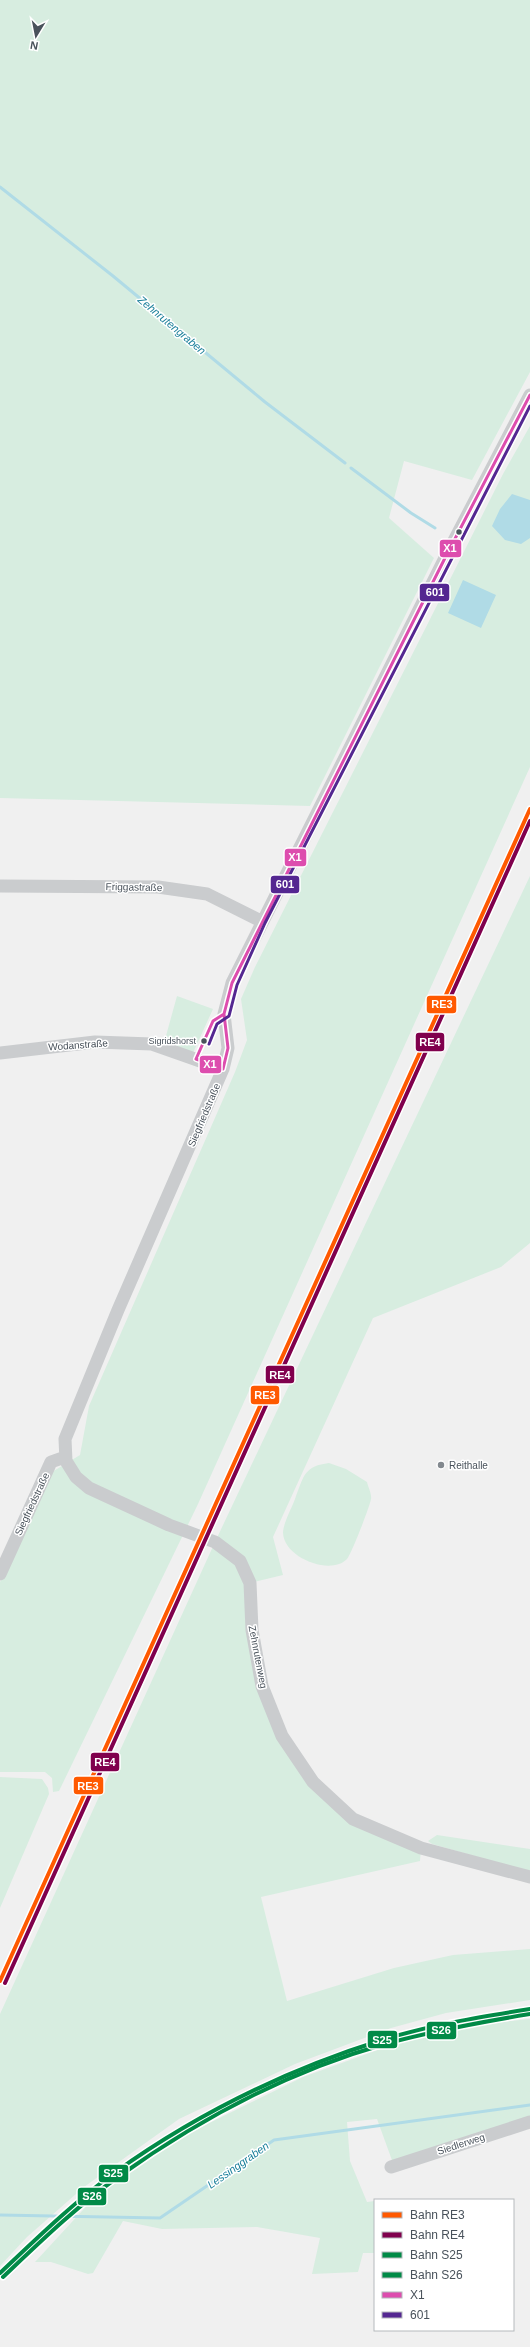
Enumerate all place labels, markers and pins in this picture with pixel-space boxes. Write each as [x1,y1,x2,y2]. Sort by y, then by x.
unlabelled marker [454,527,464,537]
place label: Sigridshorst [148,1036,196,1046]
marker: Sigridshorst [199,1036,209,1046]
marker: Reithalle [436,1460,446,1470]
place label: Reithalle [449,1460,488,1471]

